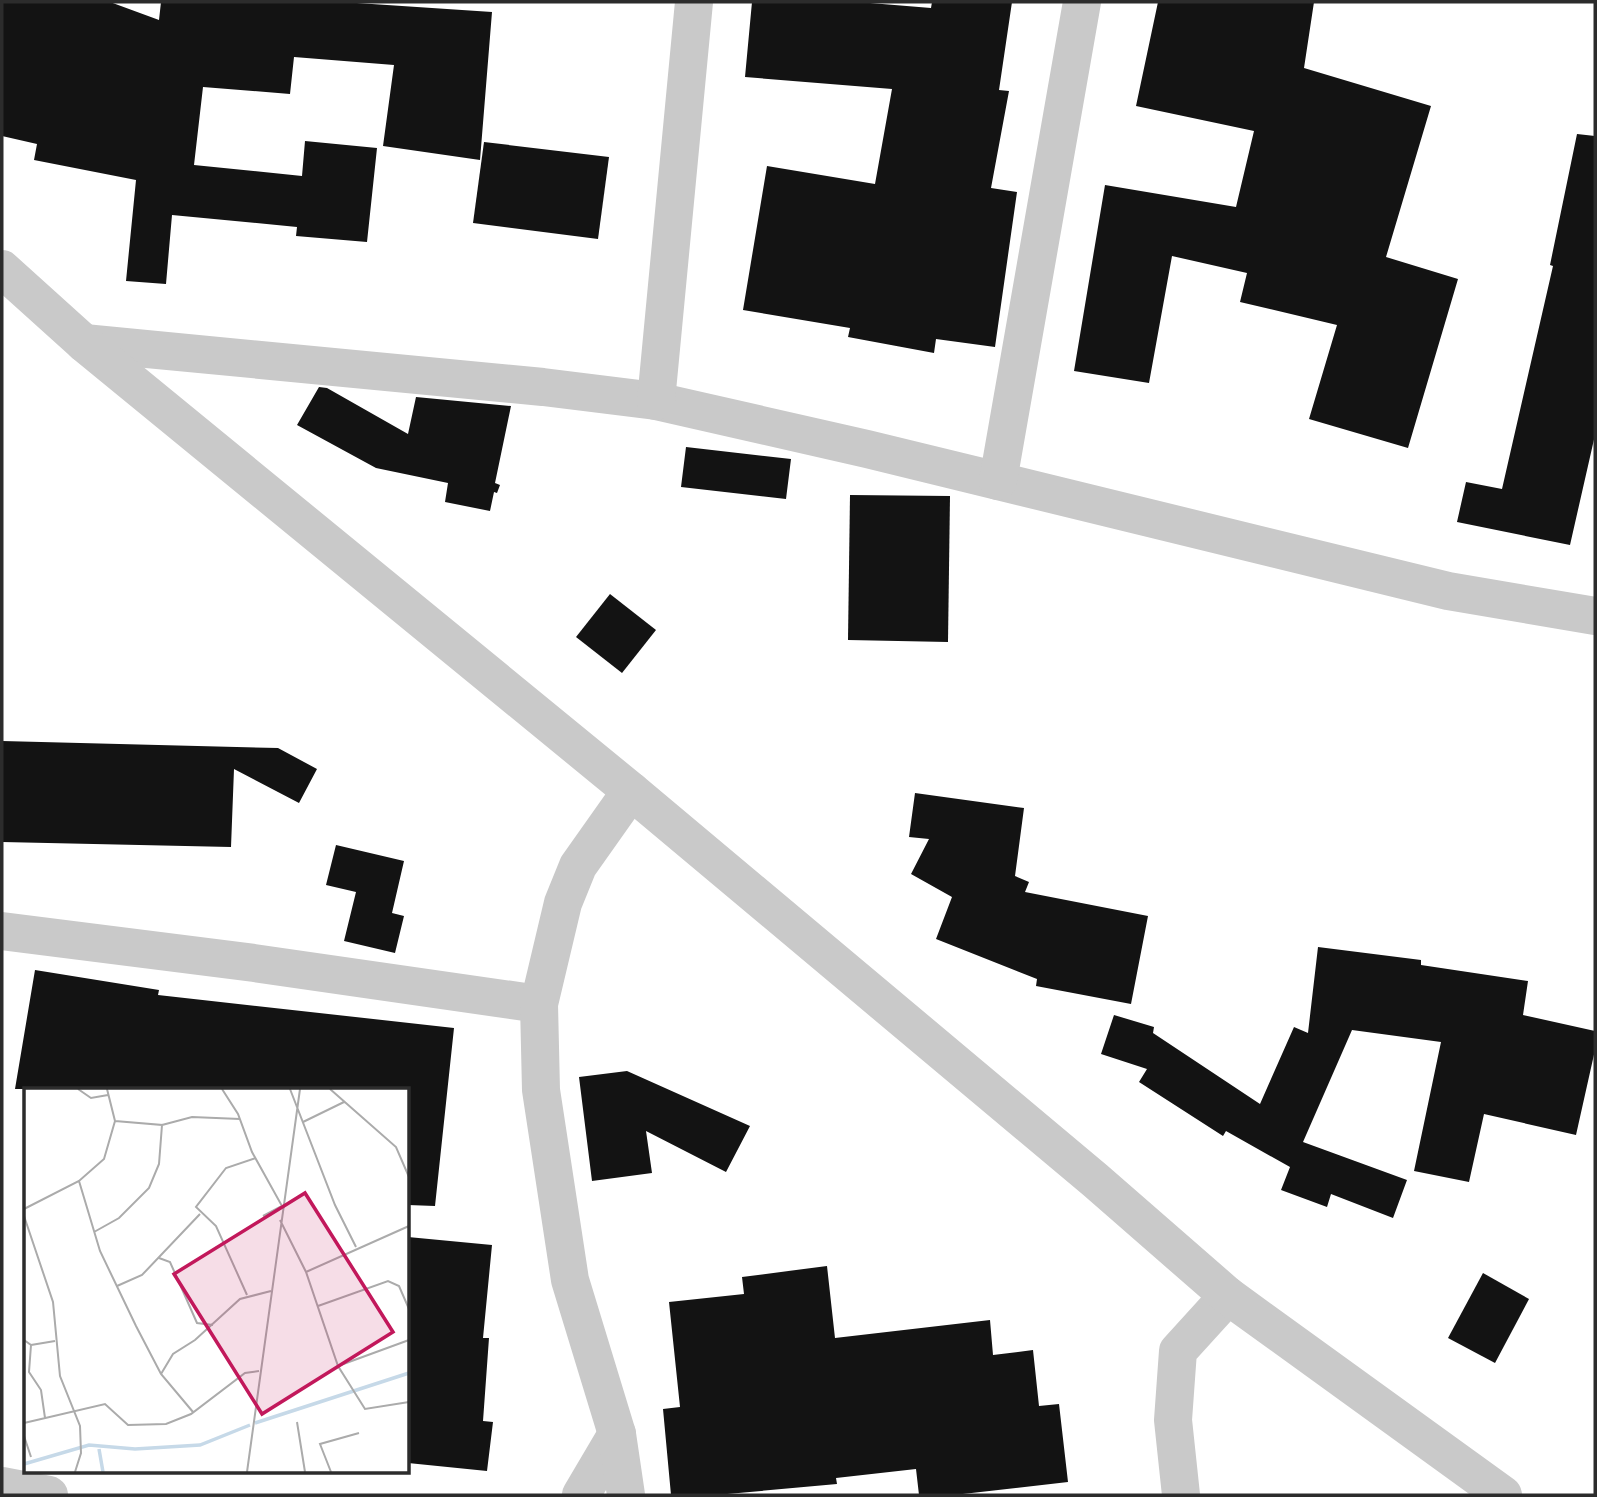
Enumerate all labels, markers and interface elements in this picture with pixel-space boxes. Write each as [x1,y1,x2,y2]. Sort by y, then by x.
inset map [24,1088,410,1472]

